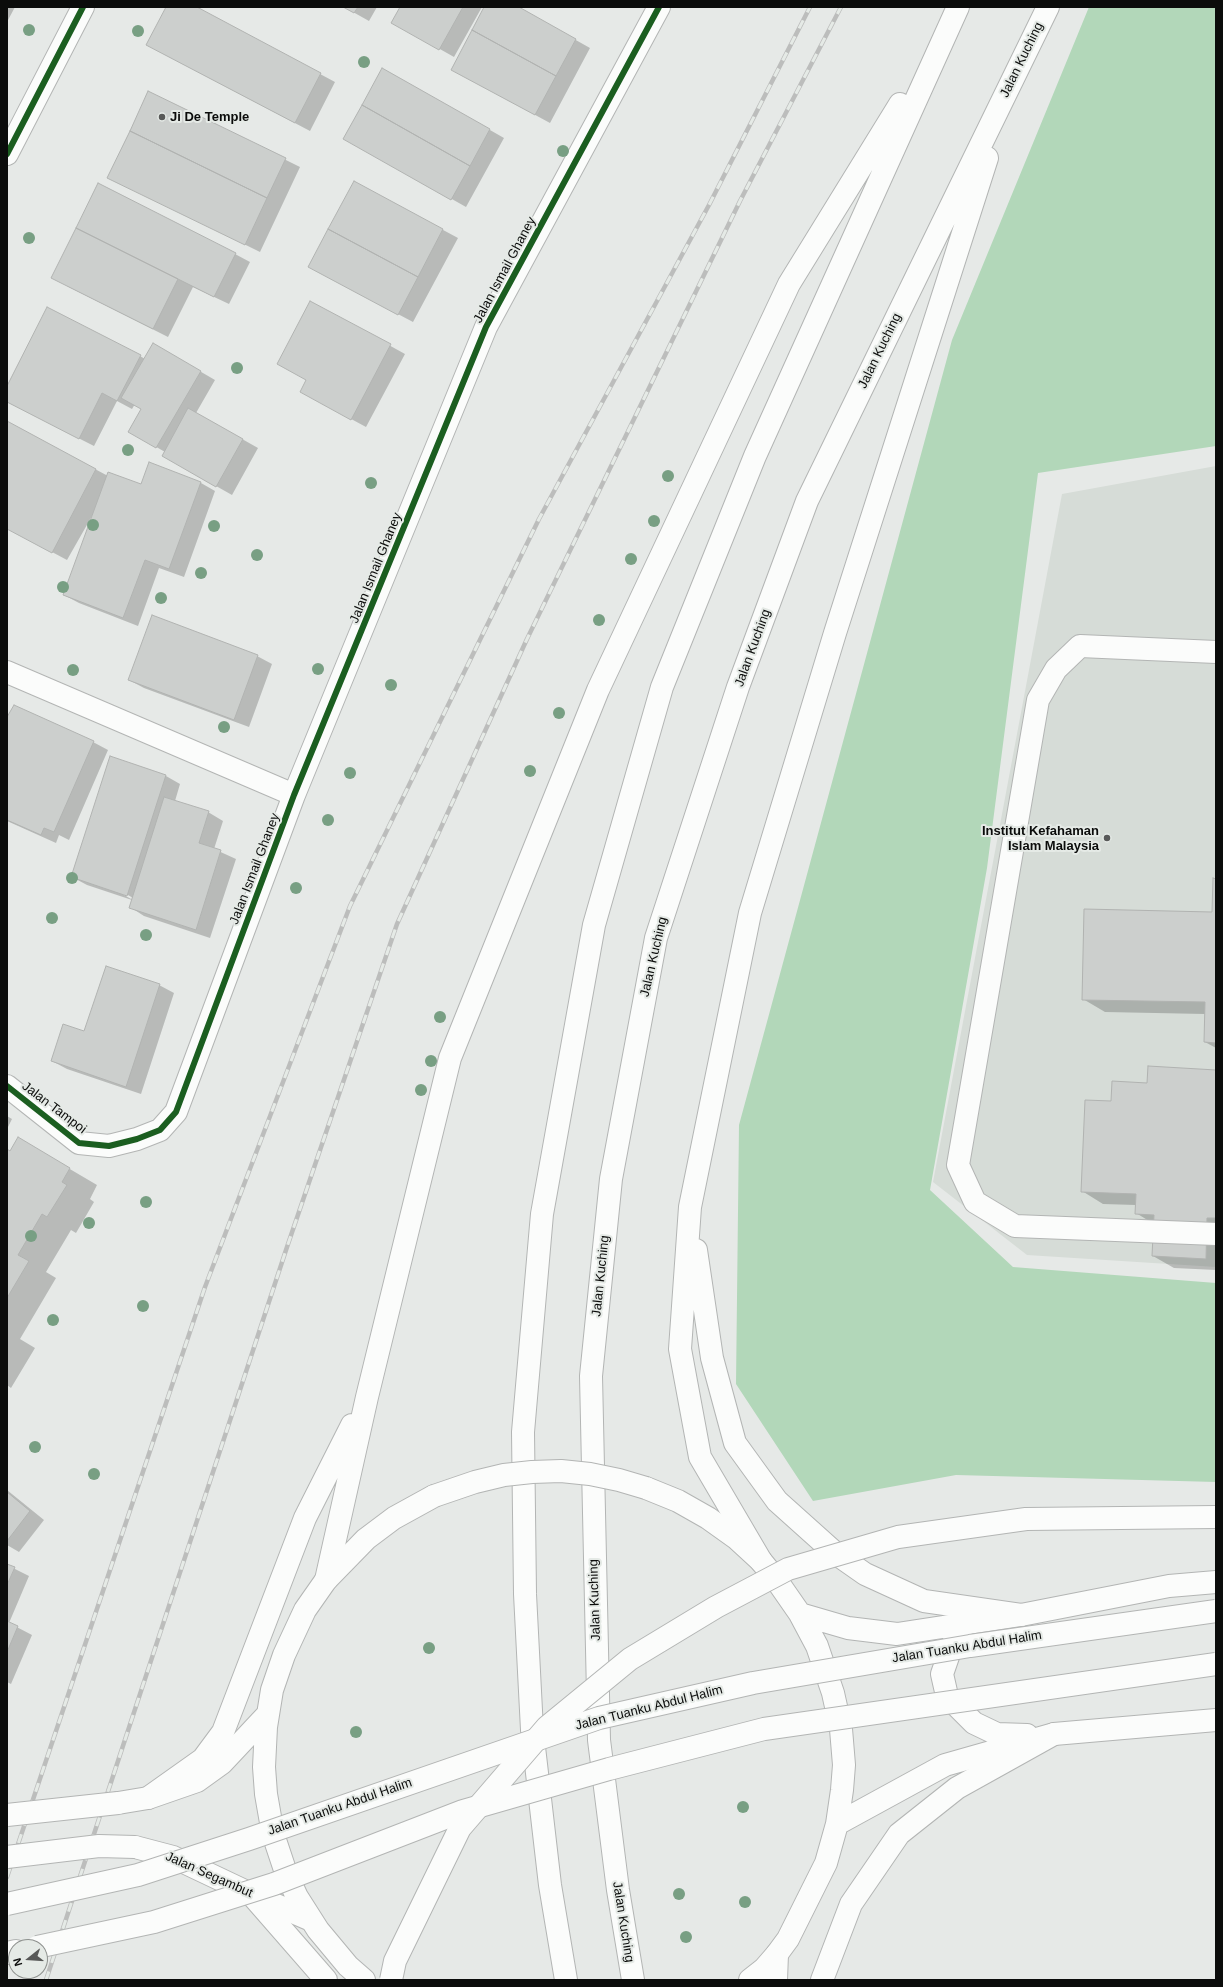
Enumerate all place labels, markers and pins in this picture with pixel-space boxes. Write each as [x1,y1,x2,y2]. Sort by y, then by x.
place label: Ji De Temple [170,109,249,125]
marker: Ji De Temple [157,112,167,122]
place label: Institut Kefahaman Islam Malaysia [982,823,1099,854]
marker: Institut Kefahaman Islam Malaysia [1102,833,1112,843]

